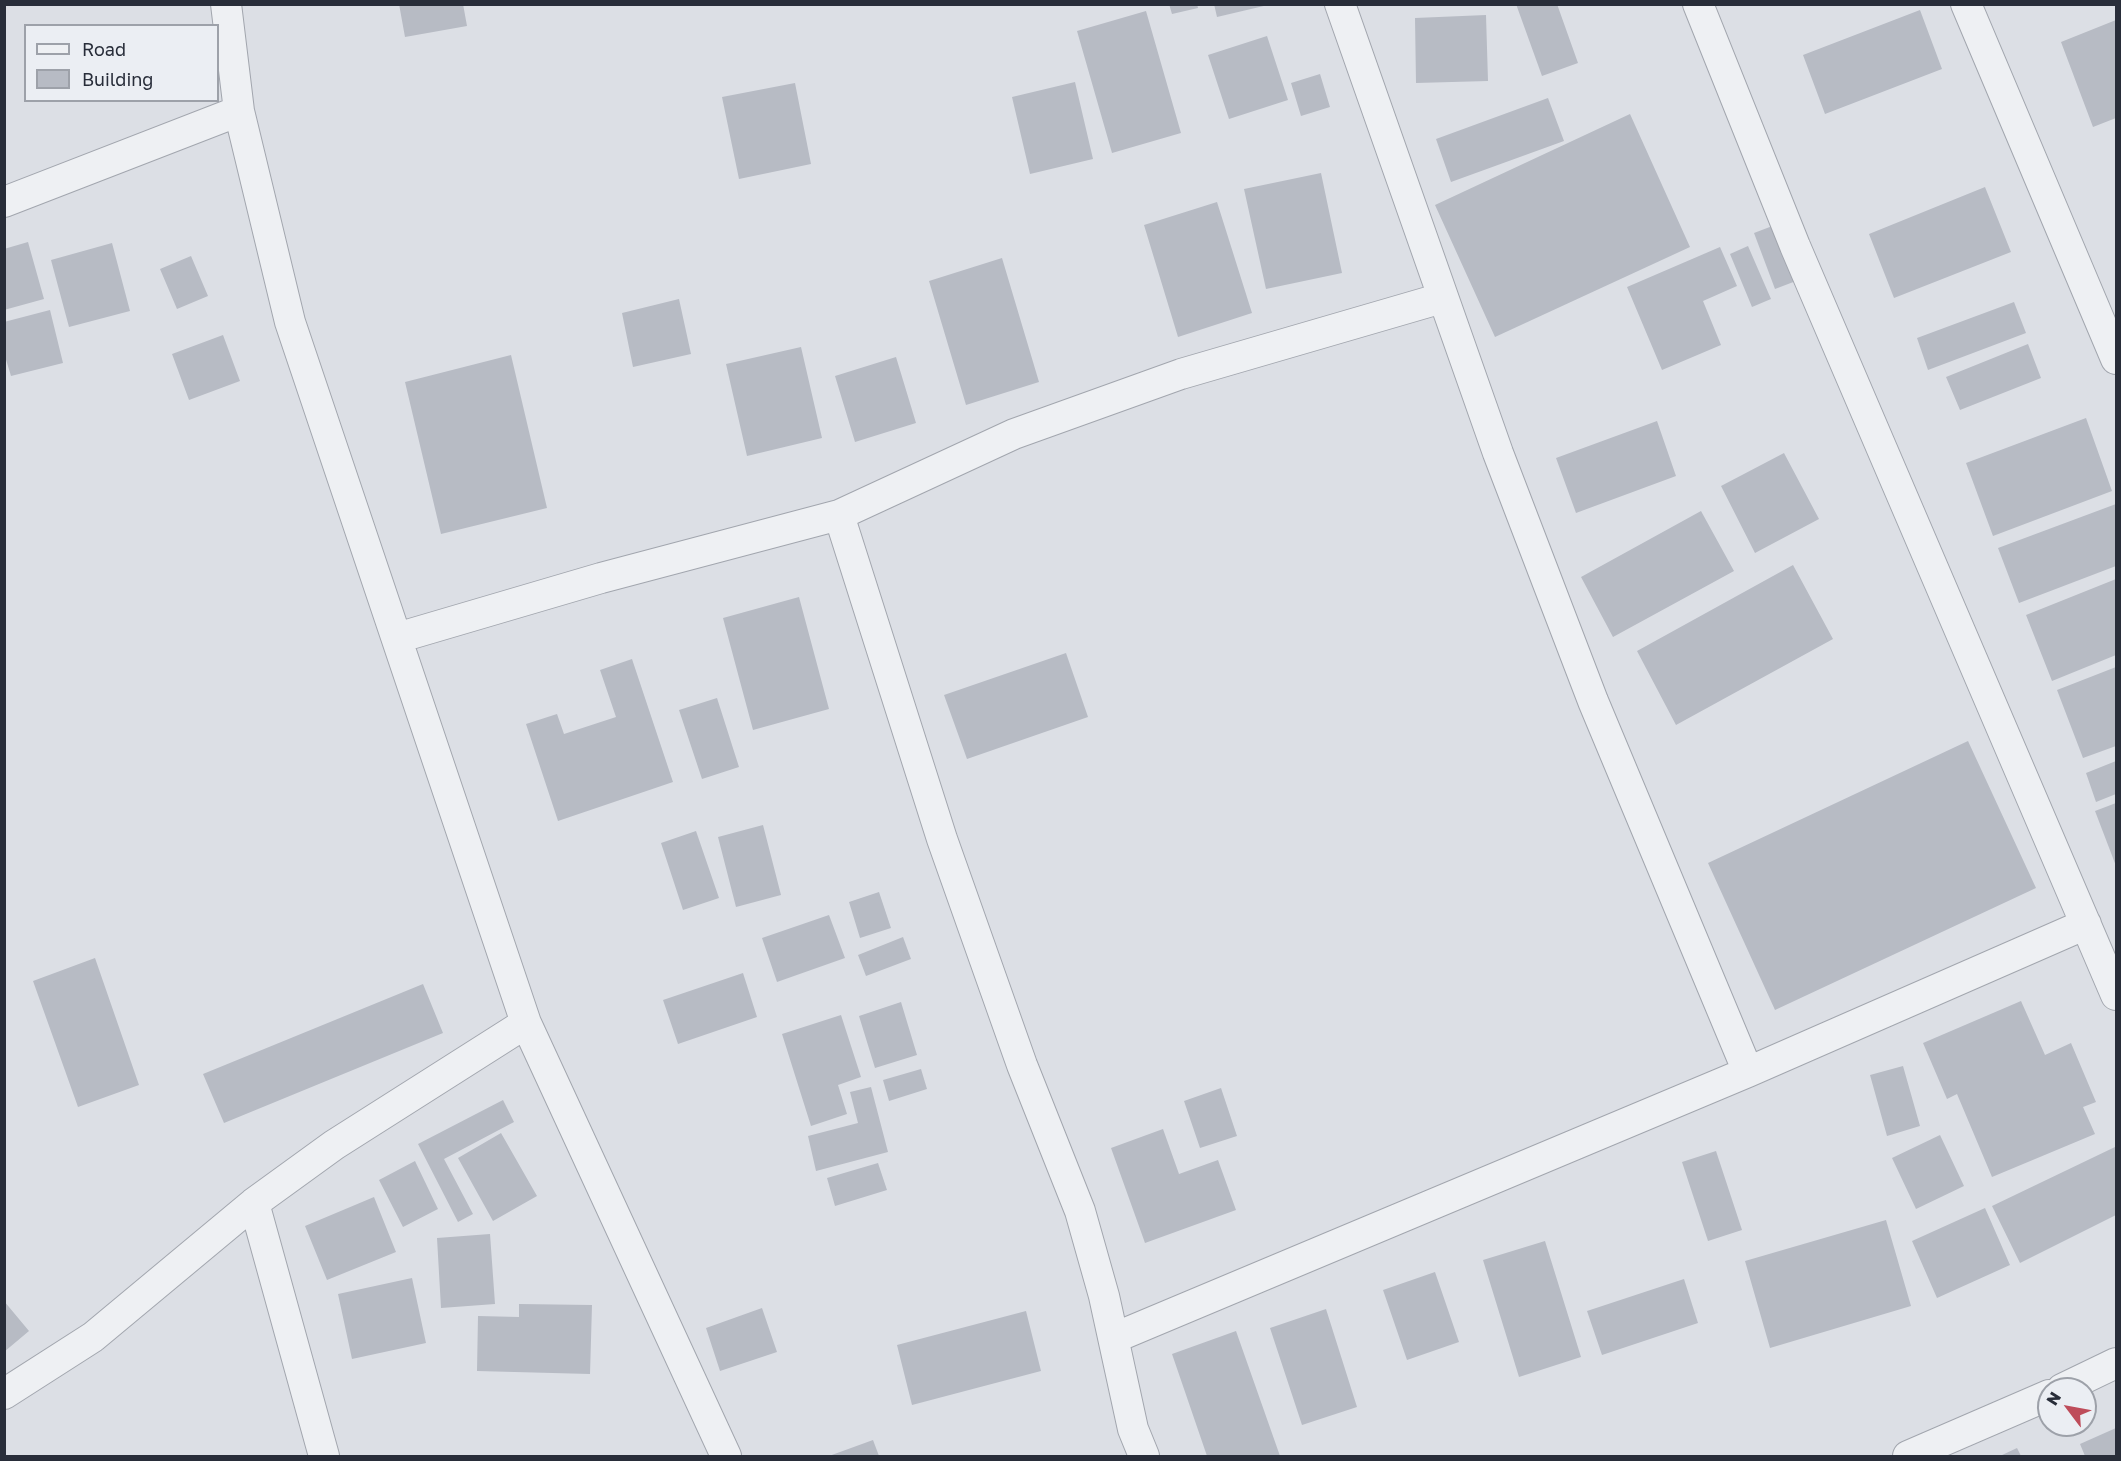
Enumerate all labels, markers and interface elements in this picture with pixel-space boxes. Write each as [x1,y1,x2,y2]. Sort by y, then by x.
legend [24,24,219,102]
text: Road [82,38,126,60]
text: Building [82,68,153,90]
north arrow [2037,1377,2097,1437]
text: N [2042,1388,2065,1409]

